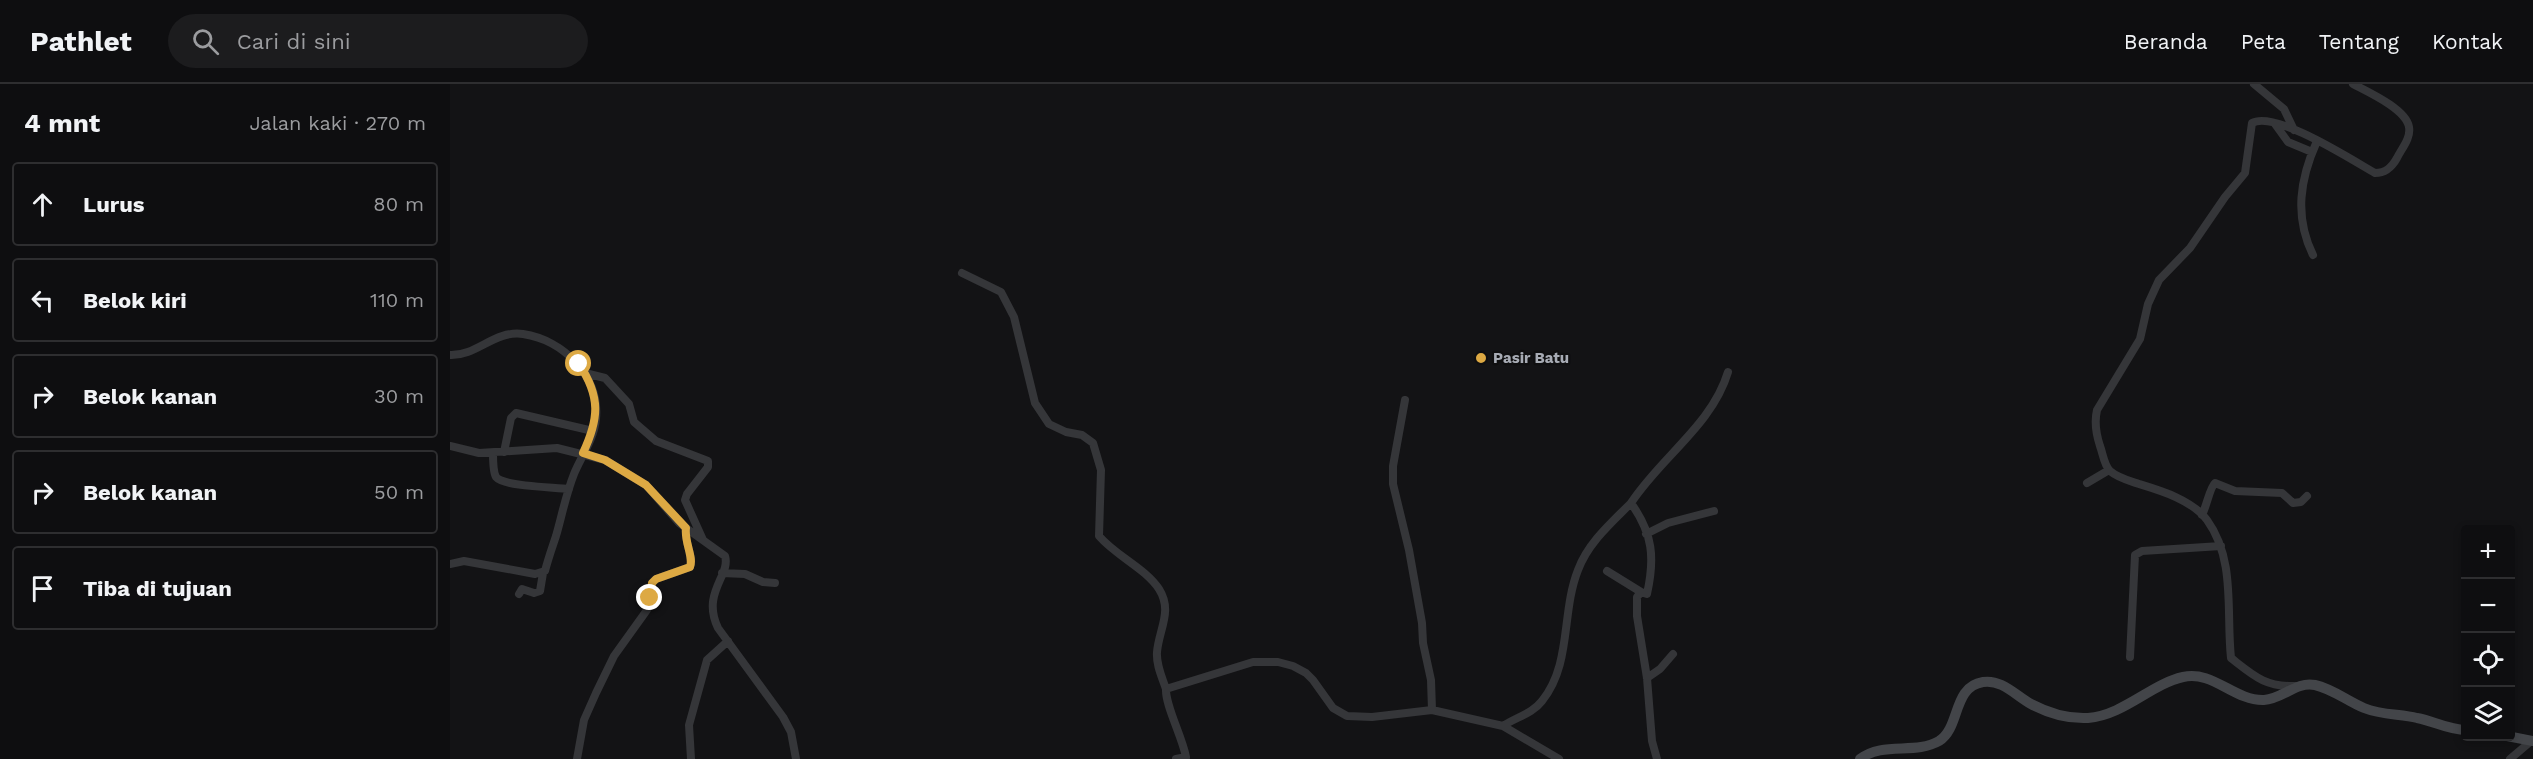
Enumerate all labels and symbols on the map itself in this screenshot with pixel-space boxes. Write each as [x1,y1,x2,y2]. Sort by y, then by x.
place label: Pasir Batu [1493,349,1569,367]
route start [565,350,591,376]
marker: Pasir Batu [1474,351,1488,365]
route end [636,584,662,610]

